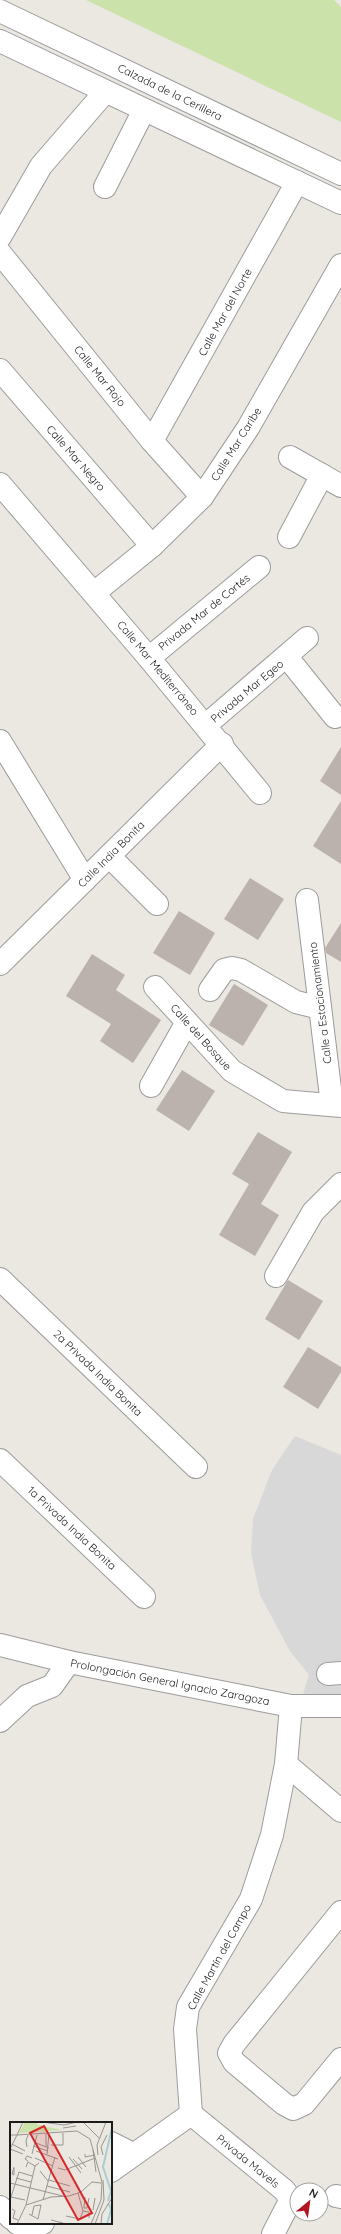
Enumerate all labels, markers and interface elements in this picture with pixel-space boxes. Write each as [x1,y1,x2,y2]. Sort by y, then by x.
street label: Calzada de la Cerillera [115,61,225,123]
street label: Calle Mar del Norte [195,266,255,358]
street label: Calle Mar Rojo [71,343,129,410]
street label: Calle Mar Caribe [208,405,264,483]
street label: Calle Mar Negro [44,422,109,494]
street label: Privada Mar de Cortés [155,571,253,653]
street label: Calle Mar Mediterráneo [114,618,202,719]
street label: Privada Mar Egeo [208,656,286,725]
street label: Calle India Bonita [75,818,147,890]
street label: Calle a Estacionamiento [306,941,334,1065]
street label: Calle del Bosque [168,1001,234,1073]
street label: 2a Privada India Bonita [51,1327,145,1419]
street label: 1a Privada India Bonita [25,1483,119,1573]
street label: Prolongación General Ignacio Zaragoza [69,1656,271,1708]
street label: Calle Martín del Campo [184,1901,254,2012]
inset map [10,2122,112,2224]
street label: Privada Mavels [214,2131,282,2191]
north arrow [289,2182,329,2222]
text: N [307,2185,321,2201]

